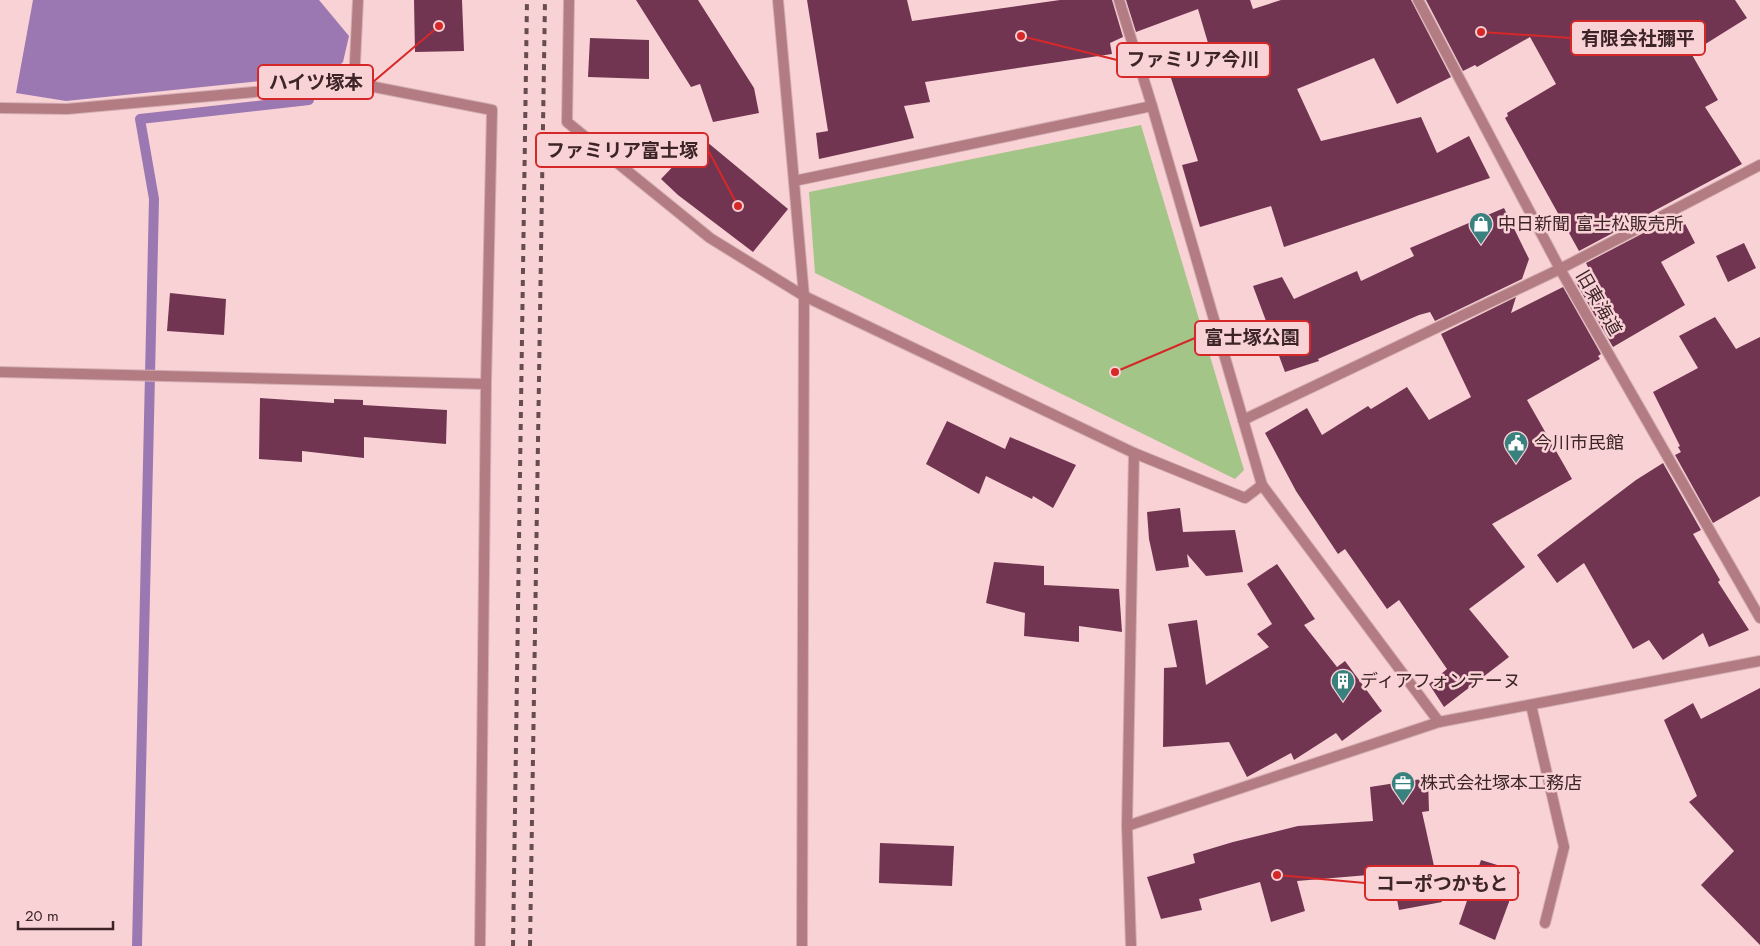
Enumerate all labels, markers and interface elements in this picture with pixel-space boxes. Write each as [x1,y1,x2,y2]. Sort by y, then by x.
callout: 有限会社彌平 [1571,21,1705,55]
text: 有限会社彌平 [1581,25,1695,52]
callout: ファミリア今川 [1117,43,1270,77]
text: ファミリア今川 [1126,46,1260,73]
callout: ハイツ塚本 [258,65,373,99]
text: ハイツ塚本 [269,69,363,96]
callout: ファミリア富士塚 [536,133,708,167]
text: ファミリア富士塚 [546,137,698,164]
shop icon: 中日新聞 富士松販売所 [1468,211,1494,245]
place label: 中日新聞 富士松販売所 [1498,211,1683,237]
street label: 旧東海道 [1570,265,1628,341]
callout: 富士塚公園 [1195,321,1310,355]
text: 富士塚公園 [1204,324,1300,351]
public building icon: 今川市民館 [1503,430,1529,464]
place label: 今川市民館 [1534,430,1624,456]
building icon: ディアフォンテーヌ [1330,668,1356,702]
place label: ディアフォンテーヌ [1360,668,1521,694]
office icon: 株式会社塚本工務店 [1390,770,1416,804]
place label: 株式会社塚本工務店 [1420,770,1582,796]
callout: コーポつかもと [1365,866,1518,900]
text: コーポつかもと [1376,870,1508,897]
scale bar [18,898,112,930]
text: 20 m [25,905,59,927]

